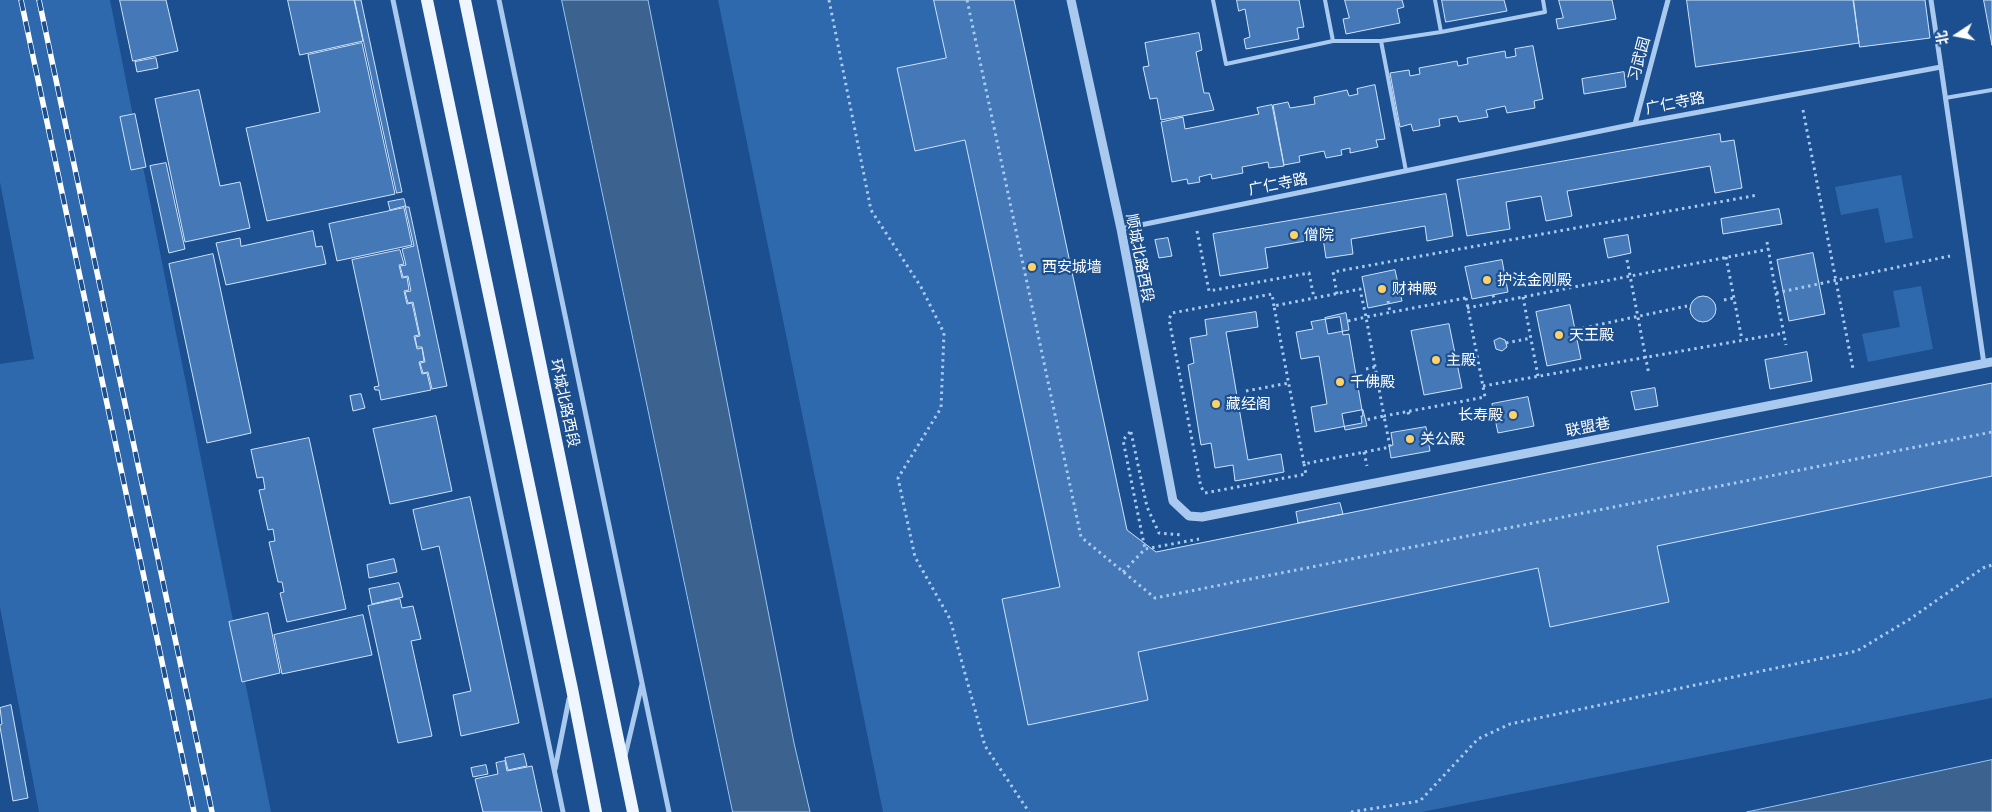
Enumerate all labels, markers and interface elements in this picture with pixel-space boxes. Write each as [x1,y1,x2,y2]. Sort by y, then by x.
north arrow [1932,10,1982,60]
text: 北 [1932,29,1951,46]
street label: 习武园 [1624,35,1654,83]
street label: 广仁寺路 [1644,88,1706,118]
street label: 广仁寺路 [1247,169,1309,199]
street label: 顺城北路西段 [1123,212,1157,304]
place label: 僧院 [1304,226,1334,244]
marker: 僧院 [1288,229,1300,241]
place label: 西安城墙 [1042,258,1102,276]
marker: 西安城墙 [1026,261,1038,273]
place label: 护法金刚殿 [1497,271,1572,289]
marker: 护法金刚殿 [1481,274,1493,286]
place label: 财神殿 [1392,280,1437,298]
marker: 财神殿 [1376,283,1388,295]
place label: 天王殿 [1569,326,1614,344]
marker: 天王殿 [1553,329,1565,341]
place label: 主殿 [1446,351,1476,369]
marker: 主殿 [1430,354,1442,366]
street label: 环城北路西段 [547,357,583,449]
place label: 千佛殿 [1350,373,1395,391]
marker: 千佛殿 [1334,376,1346,388]
place label: 藏经阁 [1226,395,1271,413]
marker: 藏经阁 [1210,398,1222,410]
place label: 长寿殿 [1458,406,1503,424]
marker: 长寿殿 [1507,409,1519,421]
street label: 联盟巷 [1564,414,1612,440]
place label: 关公殿 [1420,430,1465,448]
marker: 关公殿 [1404,433,1416,445]

